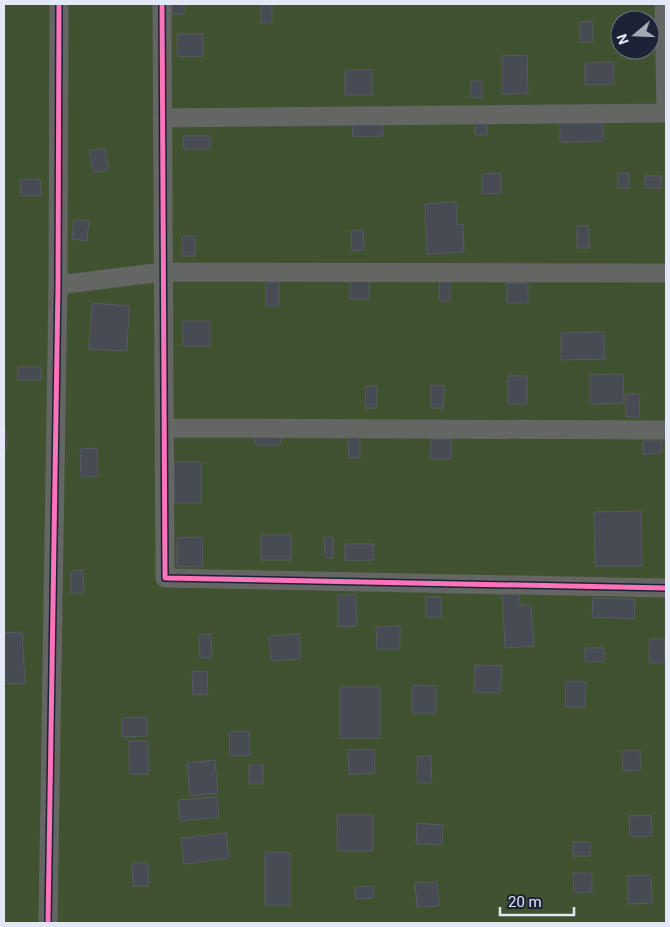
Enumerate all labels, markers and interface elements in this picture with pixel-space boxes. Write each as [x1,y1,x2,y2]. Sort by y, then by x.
north arrow [610,10,660,60]
text: N [614,32,632,47]
scale bar [500,884,574,916]
text: 20 m [508,893,542,911]

